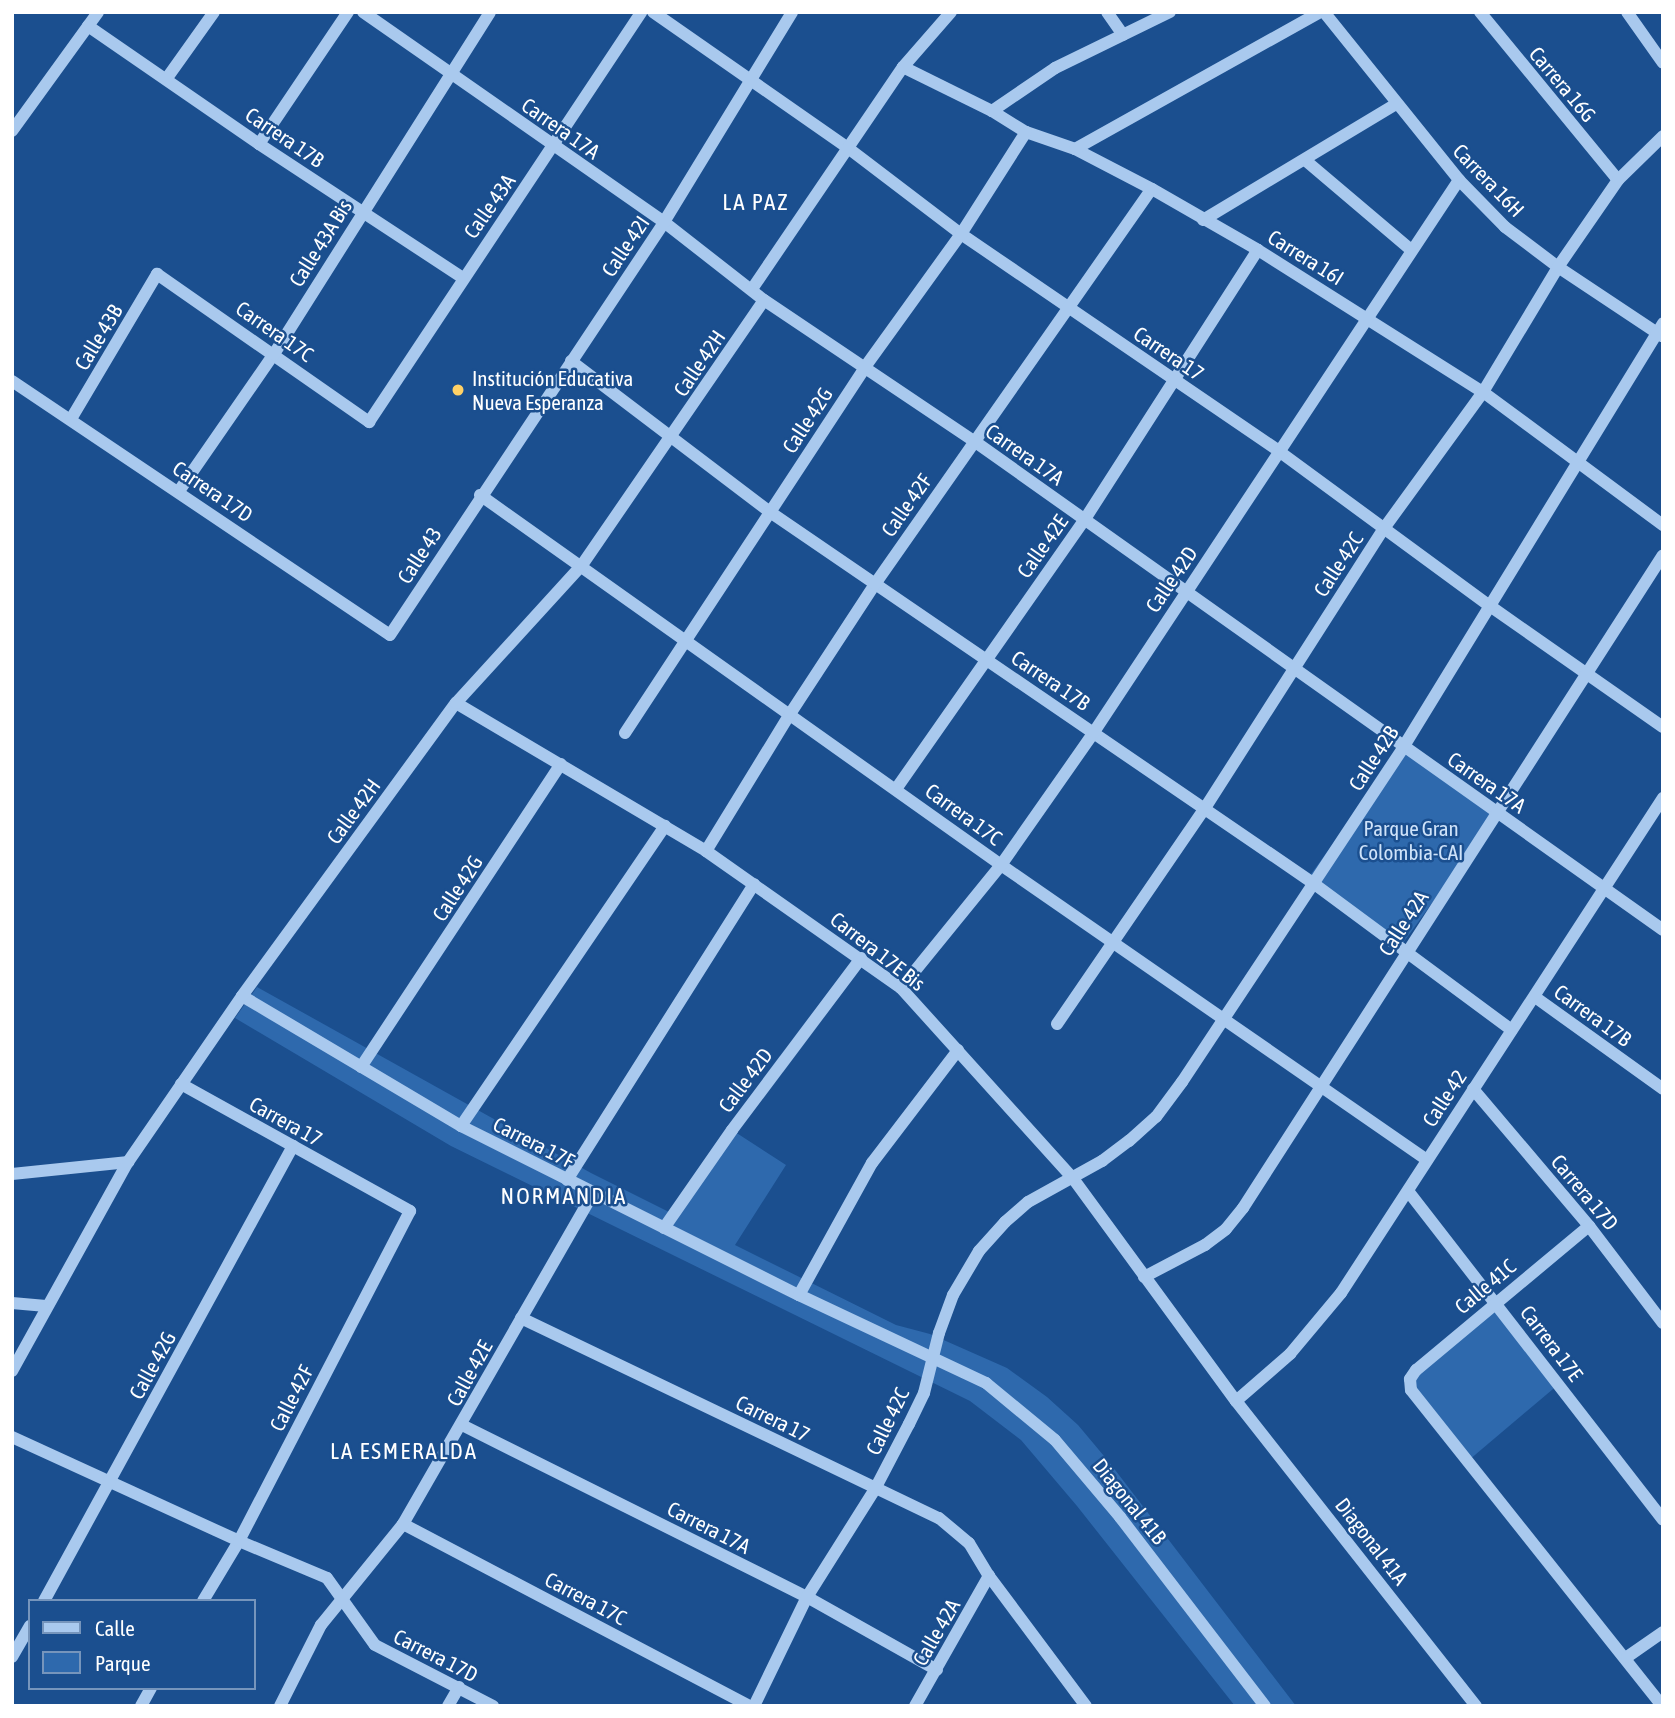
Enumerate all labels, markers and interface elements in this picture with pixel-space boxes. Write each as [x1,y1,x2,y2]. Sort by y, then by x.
street label: Carrera 16G [1524,41,1602,127]
street label: Carrera 17A [517,92,605,164]
street label: Carrera 17B [241,102,329,172]
street label: Carrera 16H [1448,138,1530,222]
street label: Calle 43A [458,169,520,243]
district label: LA PAZ [723,188,789,216]
street label: Calle 43A Bis [283,195,357,291]
street label: Calle 42I [596,211,654,281]
street label: Carrera 16I [1263,224,1349,290]
street label: Carrera 17C [231,295,319,367]
street label: Calle 43B [69,300,127,374]
street label: Carrera 17 [1129,320,1209,386]
street label: Calle 42H [668,325,730,401]
place label: Institución Educativa Nueva Esperanza [472,365,633,415]
marker: Institución Educativa Nueva Esperanza [450,382,466,398]
street label: Calle 42G [776,382,838,458]
street label: Carrera 17A [981,418,1069,490]
street label: Carrera 17D [168,455,258,527]
street label: Calle 42F [875,469,937,541]
street label: Calle 42E [1011,510,1073,582]
street label: Calle 43 [391,522,447,588]
street label: Calle 42C [1308,527,1368,601]
street label: Calle 42D [1140,541,1202,617]
street label: Carrera 17B [1007,645,1095,715]
street label: Calle 42B [1343,721,1403,795]
street label: Carrera 17A [1443,746,1531,818]
street label: Calle 42H [321,773,385,849]
street label: Carrera 17C [921,778,1007,850]
park label: Parque Gran Colombia-CAI [1359,815,1463,865]
street label: Calle 42G [426,850,488,926]
street label: Calle 42A [1373,886,1433,960]
street label: Carrera 17E Bis [826,906,930,996]
street label: Carrera 17B [1549,979,1637,1051]
street label: Calle 42D [713,1043,777,1117]
street label: Calle 42 [1416,1065,1472,1131]
street label: Carrera 17 [245,1091,327,1151]
street label: Carrera 17F [489,1111,579,1173]
street label: Carrera 17D [1546,1149,1624,1235]
district label: NORMANDIA [502,1182,626,1210]
street label: Calle 41C [1449,1253,1521,1319]
street label: Carrera 17E [1515,1300,1589,1386]
street label: Calle 42G [123,1327,181,1403]
street label: Calle 42E [441,1336,497,1410]
street label: Calle 42F [264,1361,318,1435]
street label: Calle 42C [860,1383,914,1459]
street label: Carrera 17 [732,1389,814,1447]
district label: LA ESMERALDA [332,1437,476,1465]
street label: Diagonal 41B [1088,1453,1172,1549]
street label: Diagonal 41A [1330,1493,1414,1589]
street label: Carrera 17A [663,1495,755,1559]
street label: Carrera 17C [541,1566,631,1630]
street label: Calle 42A [907,1594,965,1670]
legend [28,1599,256,1690]
text: Calle [95,1616,135,1640]
street label: Carrera 17D [390,1623,482,1687]
text: Parque [95,1651,150,1675]

